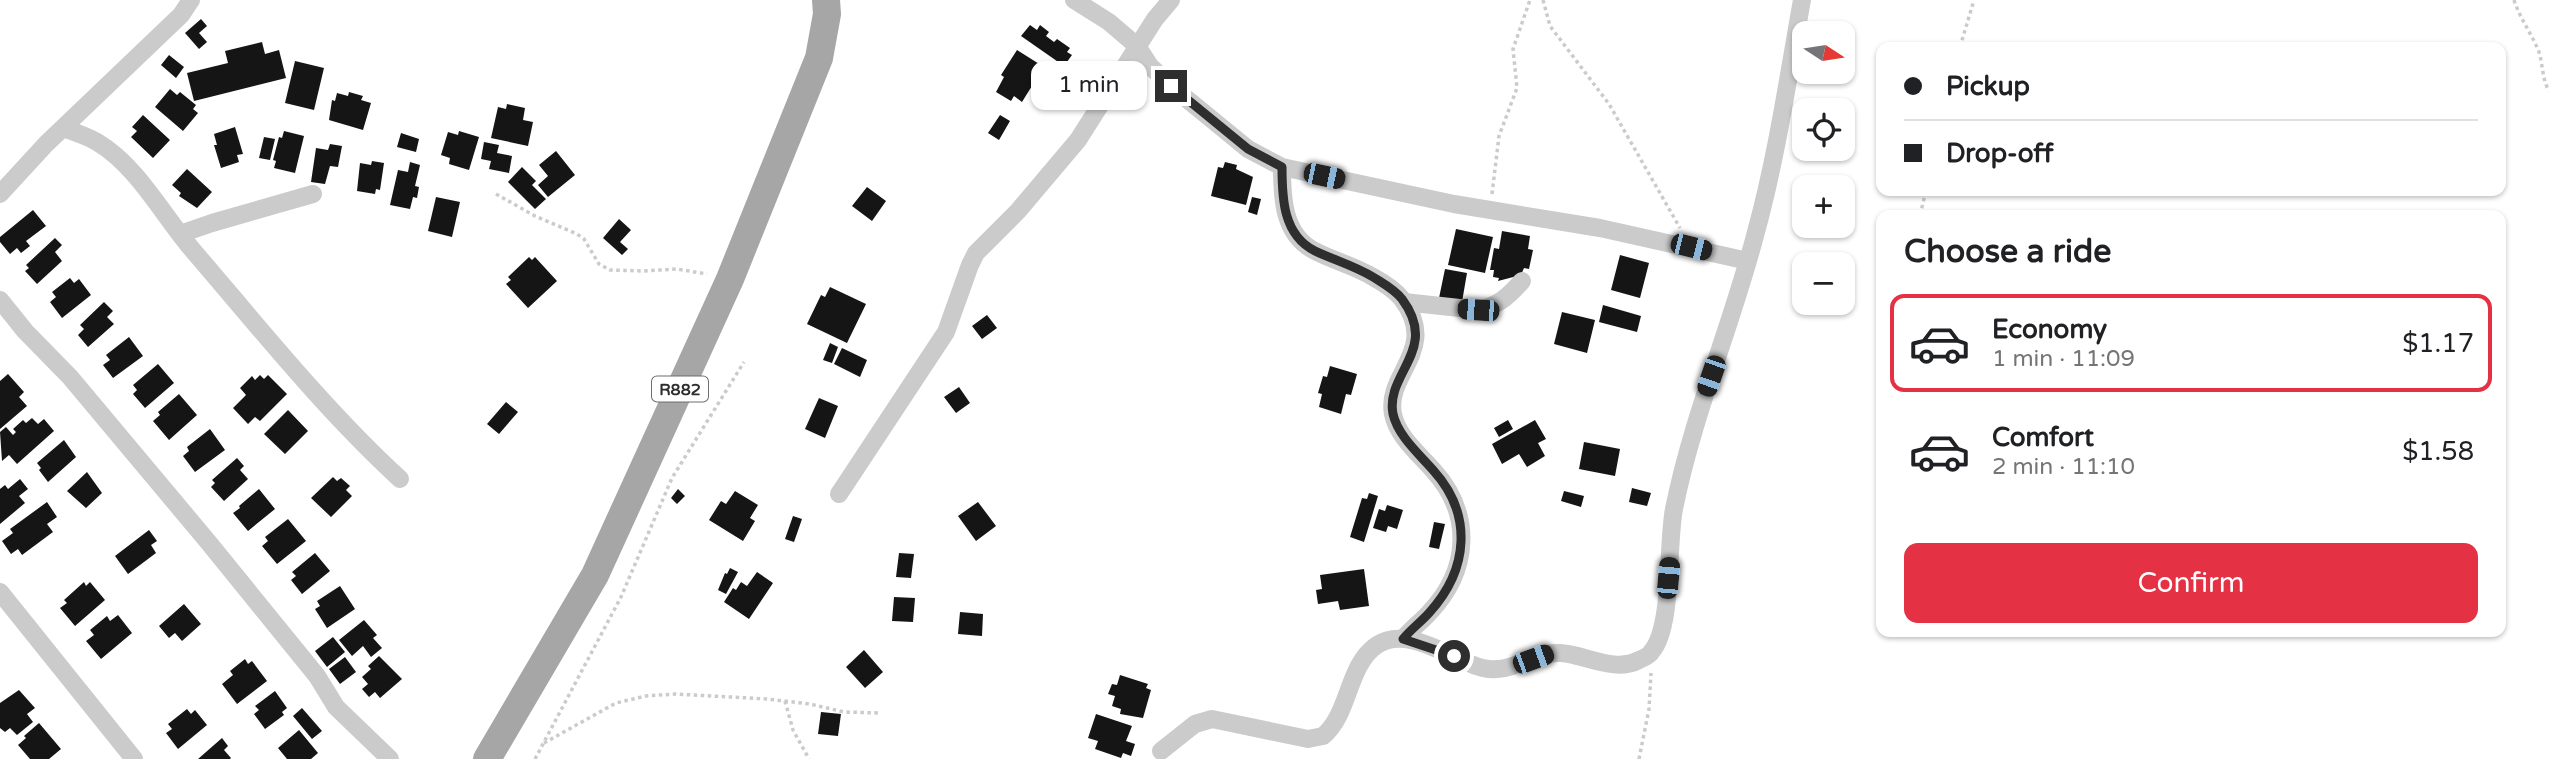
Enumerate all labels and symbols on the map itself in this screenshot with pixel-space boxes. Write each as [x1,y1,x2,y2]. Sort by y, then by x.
north arrow [1792,21,1855,84]
callout: 1 min [1031,62,1146,110]
route end [1155,70,1187,102]
car [1302,161,1347,191]
car [1669,232,1714,262]
car [1457,298,1500,322]
car [1695,353,1728,399]
road number: R882 [652,376,708,402]
car [1656,556,1681,600]
route start [1438,640,1470,672]
car [1510,642,1557,676]

